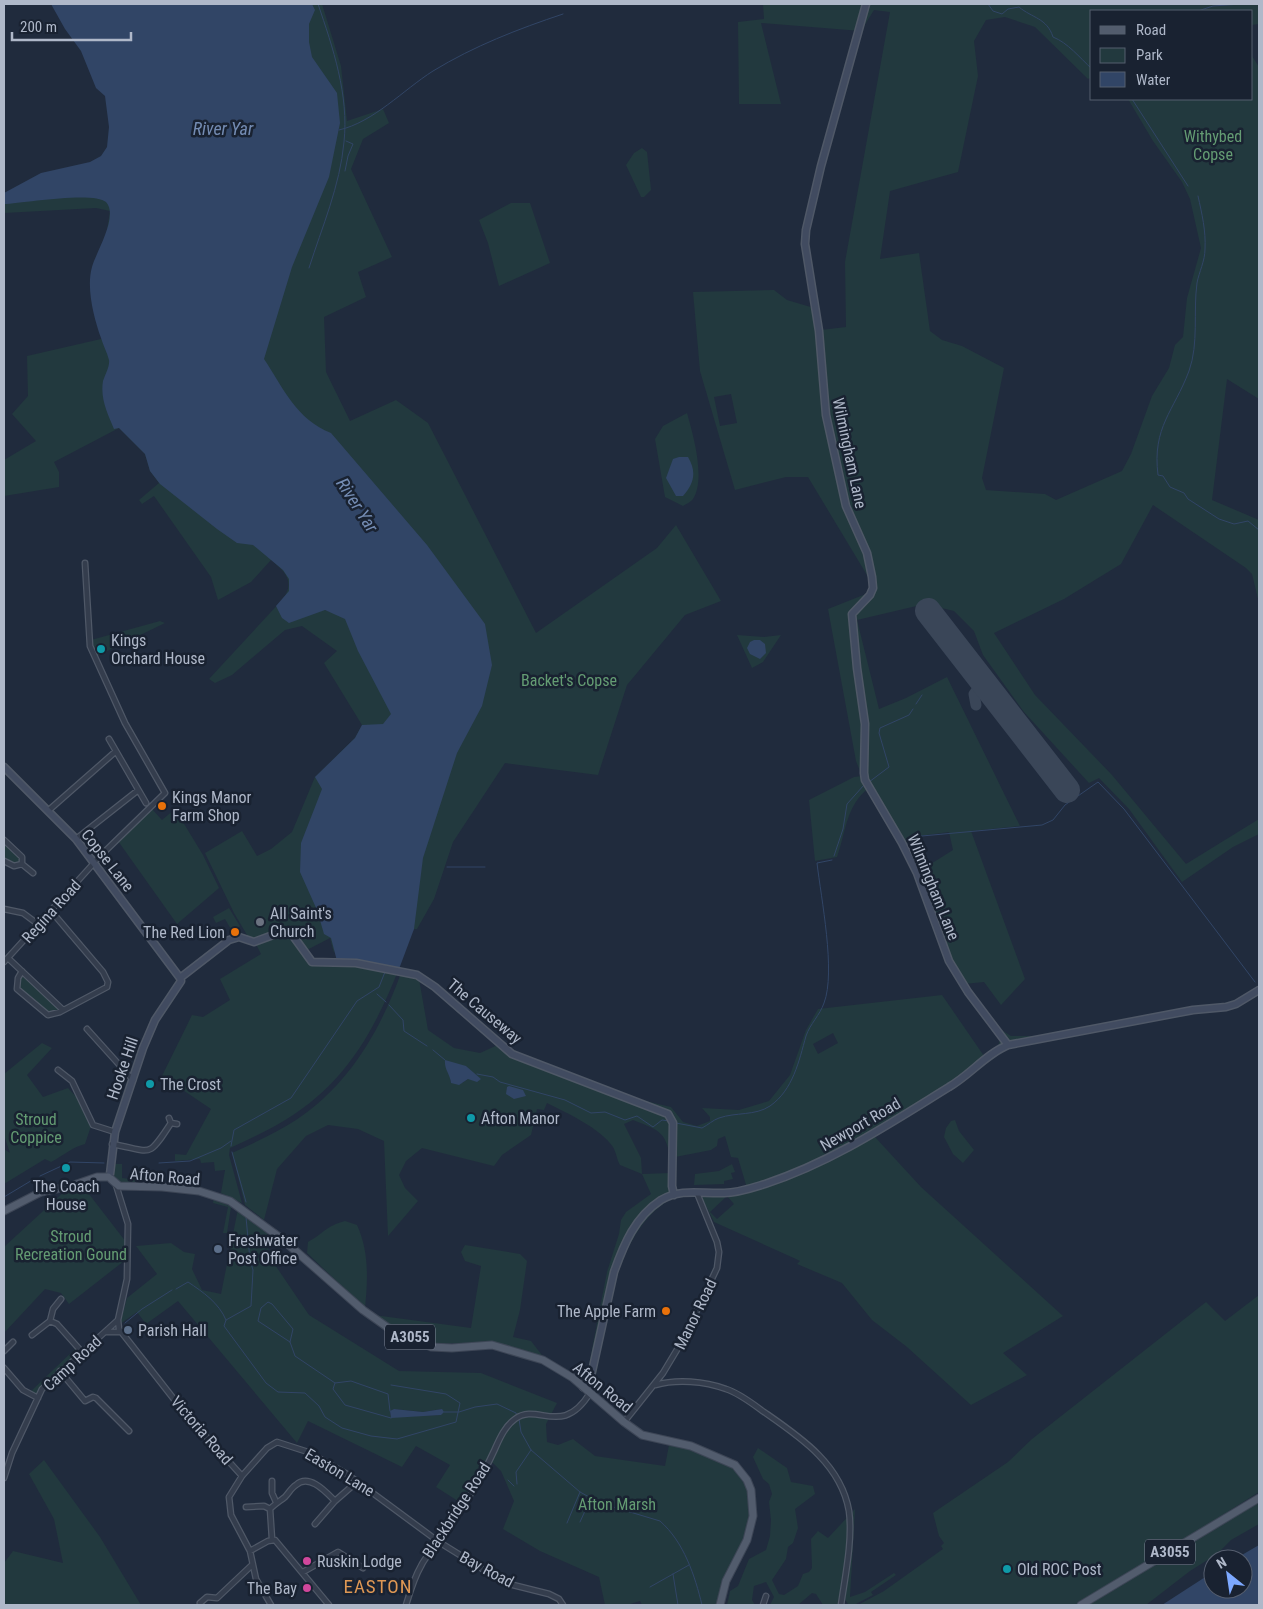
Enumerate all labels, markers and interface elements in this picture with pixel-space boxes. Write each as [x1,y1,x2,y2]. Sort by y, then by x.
scale bar [12,10,131,42]
legend [1090,10,1253,100]
text: 200 m [20,18,57,36]
text: Road [1136,21,1166,39]
text: Park [1136,46,1163,64]
text: Water [1136,71,1171,89]
water label: River Yar [193,118,254,139]
park label: Withybed Copse [1184,127,1242,164]
street label: Wilmingham Lane [829,396,871,510]
water label: River Yar [332,474,383,536]
place label: Kings Orchard House [111,631,205,668]
marker: Kings Orchard House [95,643,107,655]
park label: Backet's Copse [521,671,617,690]
place label: Kings Manor Farm Shop [172,788,252,825]
marker: Kings Manor Farm Shop [156,800,168,812]
street label: Copse Lane [77,825,138,895]
street label: Wilmingham Lane [904,831,963,943]
street label: Regina Road [18,876,85,947]
place label: All Saint's Church [270,904,332,941]
marker: All Saint's Church [254,916,266,928]
place label: The Red Lion [143,923,225,942]
marker: The Red Lion [229,926,241,938]
street label: The Causeway [444,975,526,1048]
street label: Hooke Hill [103,1034,142,1102]
place label: The Crost [160,1075,221,1094]
marker: The Crost [144,1078,156,1090]
street label: Newport Road [817,1094,904,1155]
place label: Afton Manor [481,1109,560,1128]
park label: Stroud Coppice [10,1110,62,1147]
marker: Afton Manor [465,1112,477,1124]
marker: The Coach House [60,1162,72,1174]
street label: Afton Road [129,1164,201,1189]
place label: The Coach House [32,1177,100,1214]
park label: Stroud Recreation Gound [15,1227,127,1264]
place label: Freshwater Post Office [228,1231,298,1268]
marker: Freshwater Post Office [212,1243,224,1255]
street label: Manor Road [670,1276,721,1353]
place label: The Apple Farm [557,1302,656,1321]
marker: The Apple Farm [660,1305,672,1317]
place label: Parish Hall [138,1321,207,1340]
marker: Parish Hall [122,1324,134,1336]
road number: A3055 [385,1324,435,1350]
street label: Camp Road [39,1332,105,1395]
street label: Afton Road [569,1358,636,1417]
street label: Victoria Road [167,1392,237,1469]
street label: Easton Lane [302,1444,378,1501]
street label: Blackbridge Road [418,1459,494,1562]
park label: Afton Marsh [578,1495,656,1514]
road number: A3055 [1145,1540,1195,1564]
street label: Bay Road [456,1547,517,1592]
north arrow [1203,1549,1253,1599]
place label: Ruskin Lodge [317,1552,402,1571]
text: N [1214,1554,1229,1572]
marker: Ruskin Lodge [301,1555,313,1567]
place label: Old ROC Post [1017,1560,1102,1579]
marker: Old ROC Post [1001,1563,1013,1575]
district label: EASTON [343,1575,413,1598]
place label: The Bay [247,1579,297,1598]
marker: The Bay [301,1582,313,1594]

